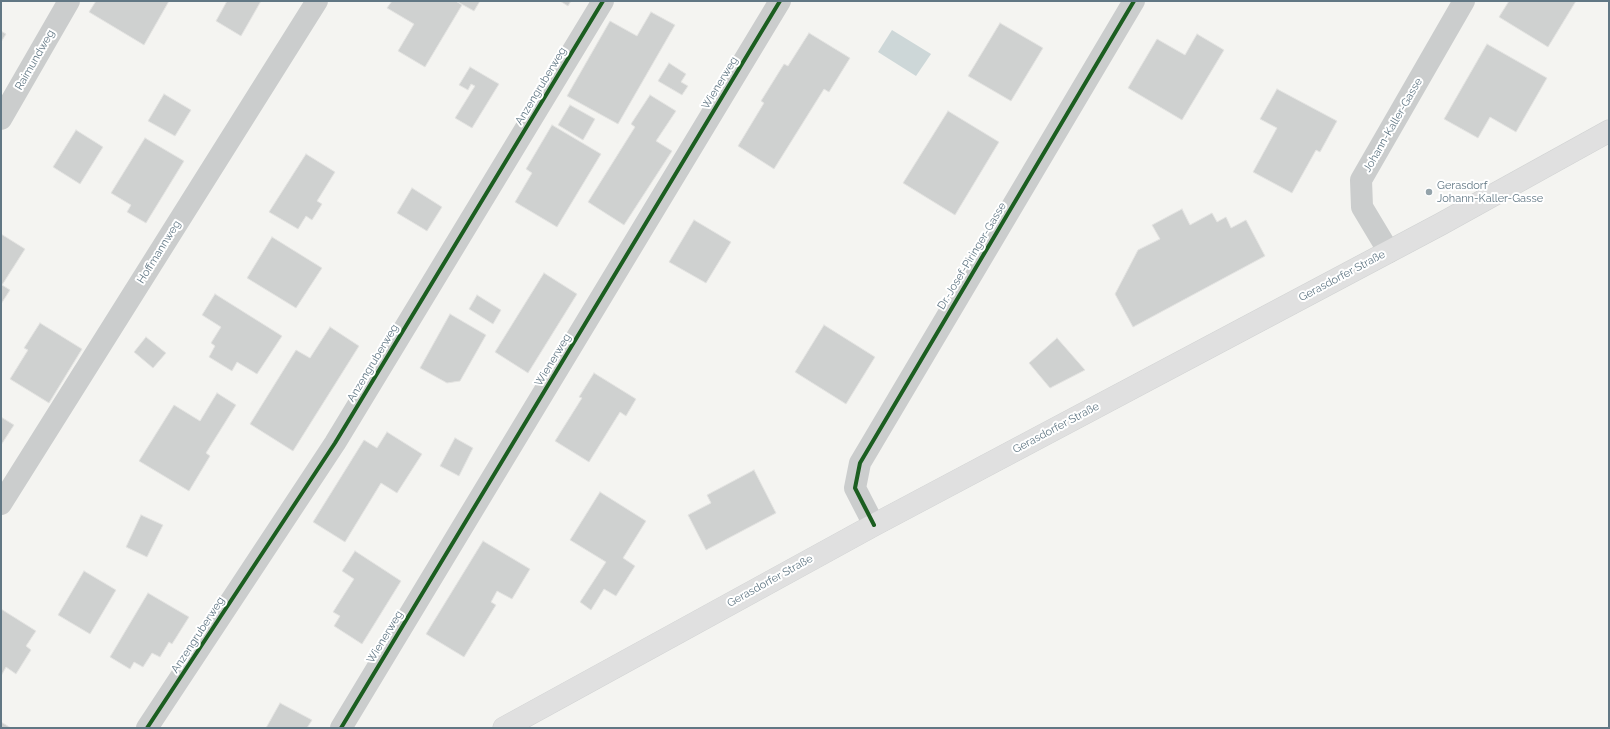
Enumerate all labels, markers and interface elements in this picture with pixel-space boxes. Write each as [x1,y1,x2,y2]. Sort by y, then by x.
street label: Raimundweg [12,28,58,92]
street label: Anzengruberweg [513,45,569,127]
street label: Wienerweg [699,54,741,112]
street label: Johann-Kaller-Gasse [1361,76,1425,174]
place label: Gerasdorf Johann-Kaller-Gasse [1437,179,1543,205]
marker: Gerasdorf Johann-Kaller-Gasse [1424,187,1434,197]
street label: Dr.-Josef-Piringer-Gasse [935,200,1009,312]
street label: Hoffmannweg [134,218,184,286]
street label: Gerasdorfer Straße [1297,248,1387,304]
street label: Anzengruberweg [345,322,401,404]
street label: Wienerweg [532,331,574,389]
street label: Gerasdorfer Straße [1011,400,1101,456]
street label: Gerasdorfer Straße [725,552,815,610]
street label: Anzengruberweg [168,594,228,676]
street label: Wienerweg [364,608,406,666]

